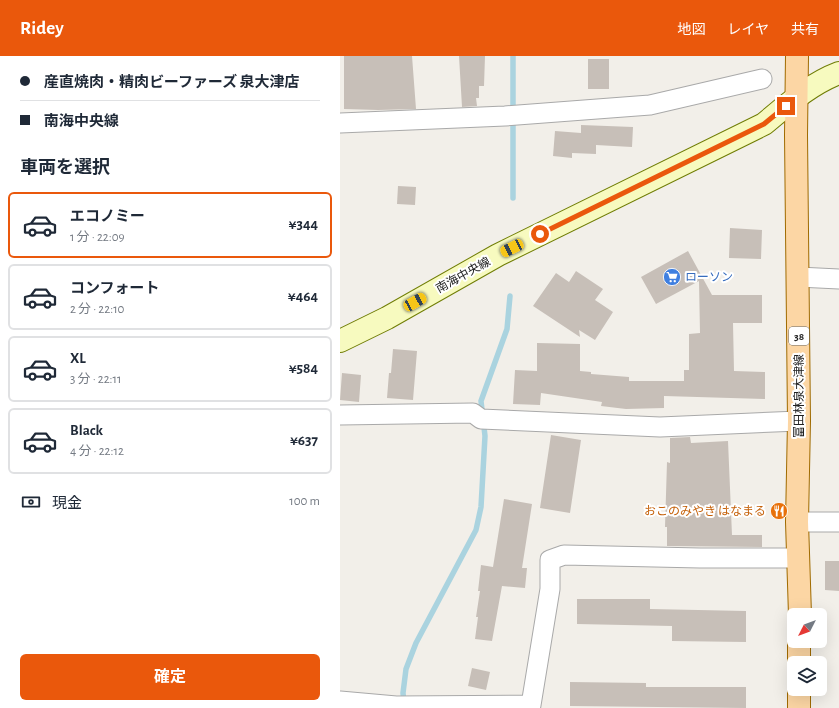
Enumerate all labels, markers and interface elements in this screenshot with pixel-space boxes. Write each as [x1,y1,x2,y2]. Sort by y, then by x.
text: Ridey [20,19,64,38]
text: 地図 [677,23,705,37]
text: レイヤ [727,23,769,37]
text: 共有 [791,23,819,37]
text: 産直焼肉・精肉ビーファーズ 泉大津店 [44,75,300,90]
route end [777,97,795,115]
text: 南海中央線 [44,114,119,129]
text: 車両を選択 [20,159,110,177]
icon: car [22,207,58,243]
text: エコノミー [70,209,145,224]
text: ¥344 [289,217,318,232]
route start [531,225,549,243]
text: 1 分 · 22:09 [70,231,125,244]
car [499,237,525,259]
street label: 南海中央線 [433,254,492,295]
supermarket icon: ローソン [662,267,682,287]
place label: ローソン [685,271,733,283]
icon: car [22,279,58,315]
text: コンフォート [70,281,160,296]
text: ¥464 [288,289,318,304]
car [402,291,428,313]
text: 2 分 · 22:10 [70,303,124,316]
road number: 38 [789,327,809,345]
icon: car [22,351,58,387]
text: XL [70,351,86,366]
street label: 富田林泉大津線 [792,354,805,438]
text: ¥584 [289,361,318,376]
text: 3 分 · 22:11 [70,373,122,386]
icon: car [22,423,58,459]
text: Black [70,423,103,438]
text: ¥637 [290,433,318,448]
text: 4 分 · 22:12 [70,445,124,458]
icon: cash [20,491,42,513]
text: 100 m [289,495,320,508]
text: 現金 [52,496,82,511]
restaurant icon: おこのみやき はなまる [769,501,789,521]
place label: おこのみやき はなまる [644,505,766,517]
north arrow [787,608,827,648]
map controls [787,608,827,696]
button: 確定 [20,654,320,700]
button: layers [787,656,827,696]

